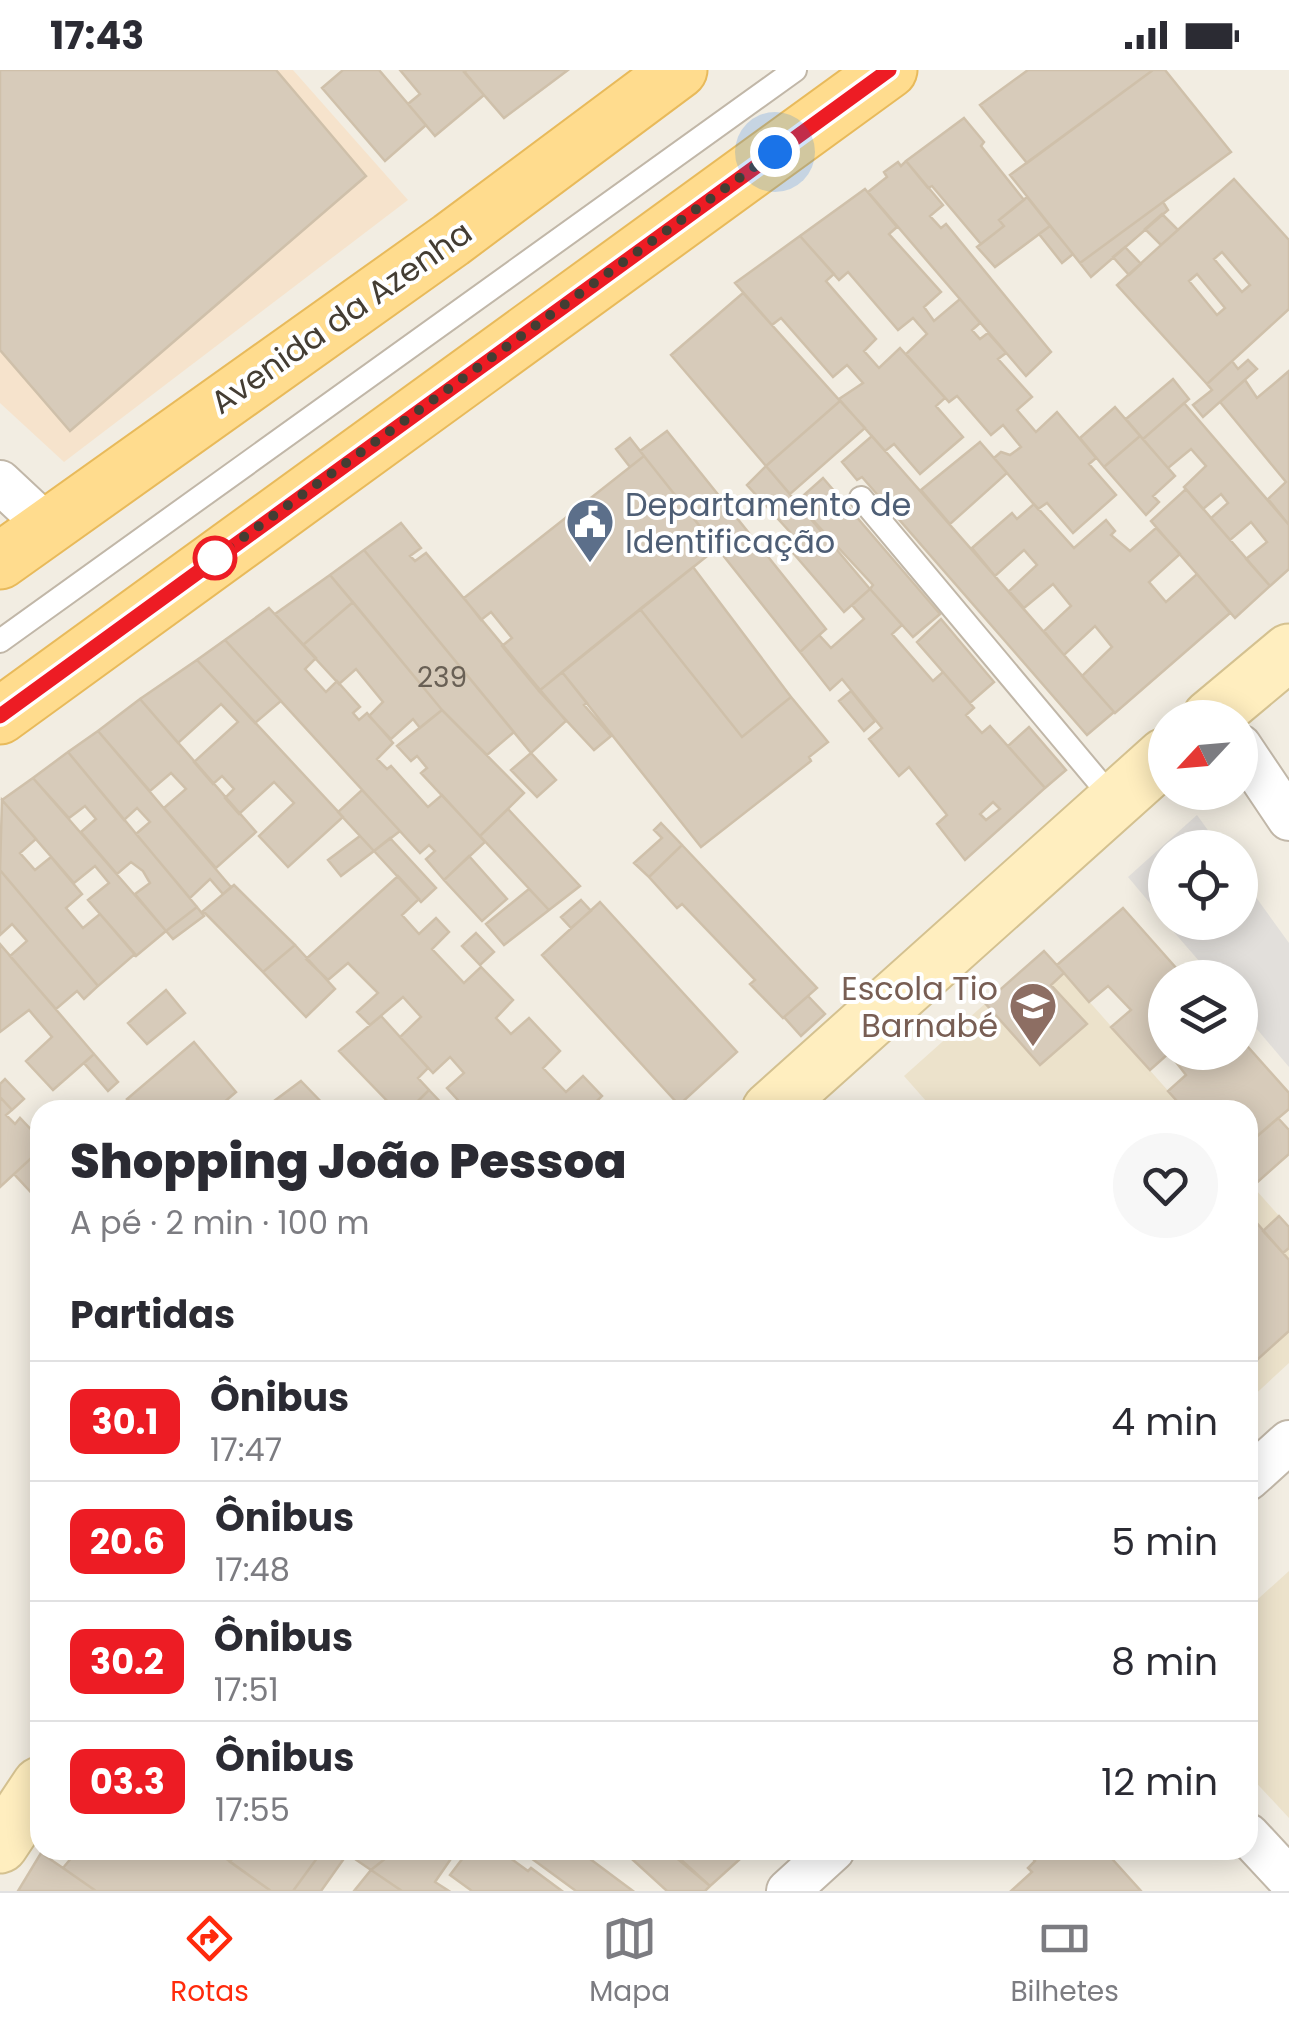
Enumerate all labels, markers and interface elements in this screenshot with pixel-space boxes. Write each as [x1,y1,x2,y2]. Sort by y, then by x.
text: 17:43 [50,9,144,62]
your location [750,127,800,177]
street label: Avenida da Azenha [201,210,481,424]
place label: Departamento de Identificação [625,482,911,564]
public building icon: Departamento de Identificação [564,496,616,564]
unlabelled marker [194,537,236,579]
house number: 239 [417,658,467,697]
north arrow [1148,700,1258,810]
map controls [1148,700,1258,1070]
button: locate [1148,830,1258,940]
button: layers [1148,960,1258,1070]
place label: Escola Tio Barnabé [841,966,998,1048]
school or university icon: Escola Tio Barnabé [1007,980,1059,1048]
text: Shopping João Pessoa [70,1128,627,1195]
button: heart [1113,1133,1218,1238]
text: A pé · 2 min · 100 m [70,1200,370,1245]
text: Partidas [70,1288,235,1341]
text: Ônibus [210,1371,349,1424]
text: 4 min [1111,1395,1218,1448]
text: 30.1 [91,1397,159,1446]
text: 17:47 [210,1427,282,1472]
text: Ônibus [215,1491,354,1544]
text: 5 min [1111,1515,1218,1568]
text: 20.6 [90,1517,165,1566]
text: 17:48 [215,1547,290,1592]
text: Ônibus [214,1611,353,1664]
text: 8 min [1111,1635,1218,1688]
text: 30.2 [90,1637,164,1686]
text: 17:51 [214,1667,279,1712]
text: Ônibus [215,1731,354,1784]
text: 12 min [1101,1755,1218,1808]
text: 03.3 [90,1757,165,1806]
text: 17:55 [215,1787,290,1832]
tab: Rotas [170,1911,249,2013]
tab: Mapa [589,1911,670,2013]
tab: Bilhetes [1010,1911,1119,2013]

